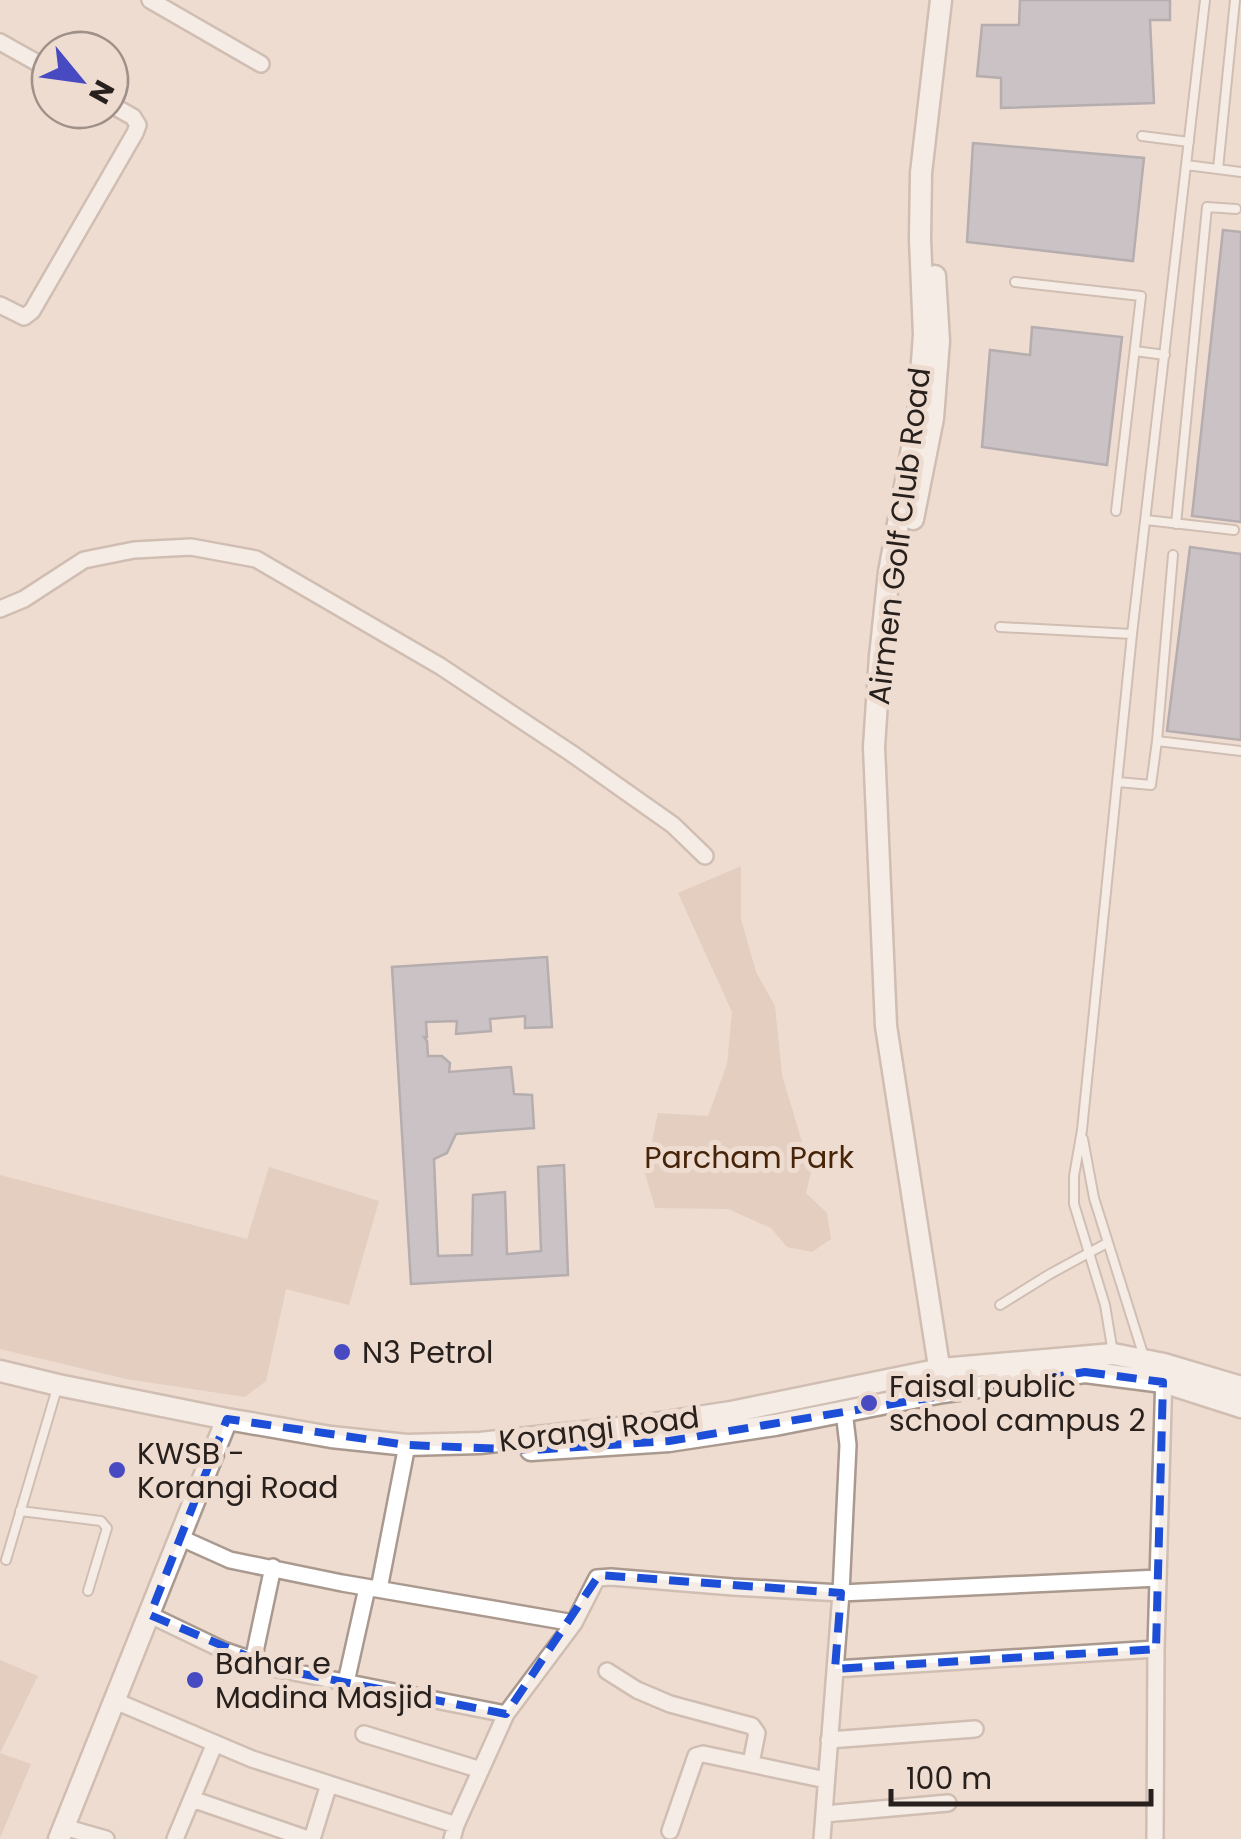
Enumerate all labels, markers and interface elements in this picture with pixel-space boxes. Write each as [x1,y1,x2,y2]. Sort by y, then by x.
north arrow [30,30,130,130]
text: N [79,73,124,111]
street label: Airmen Golf Club Road [857,365,941,707]
park label: Parcham Park [644,1136,854,1179]
place label: N3 Petrol [362,1331,493,1374]
marker: N3 Petrol [331,1341,353,1363]
place label: Faisal public school campus 2 [889,1365,1146,1442]
marker: Faisal public school campus 2 [858,1392,880,1414]
street label: Korangi Road [496,1395,702,1463]
place label: KWSB - Korangi Road [137,1432,339,1509]
marker: KWSB - Korangi Road [106,1459,128,1481]
place label: Bahar e Madina Masjid [215,1642,433,1719]
marker: Bahar e Madina Masjid [184,1669,206,1691]
scale bar [891,1744,1151,1806]
text: 100 m [906,1757,992,1800]

